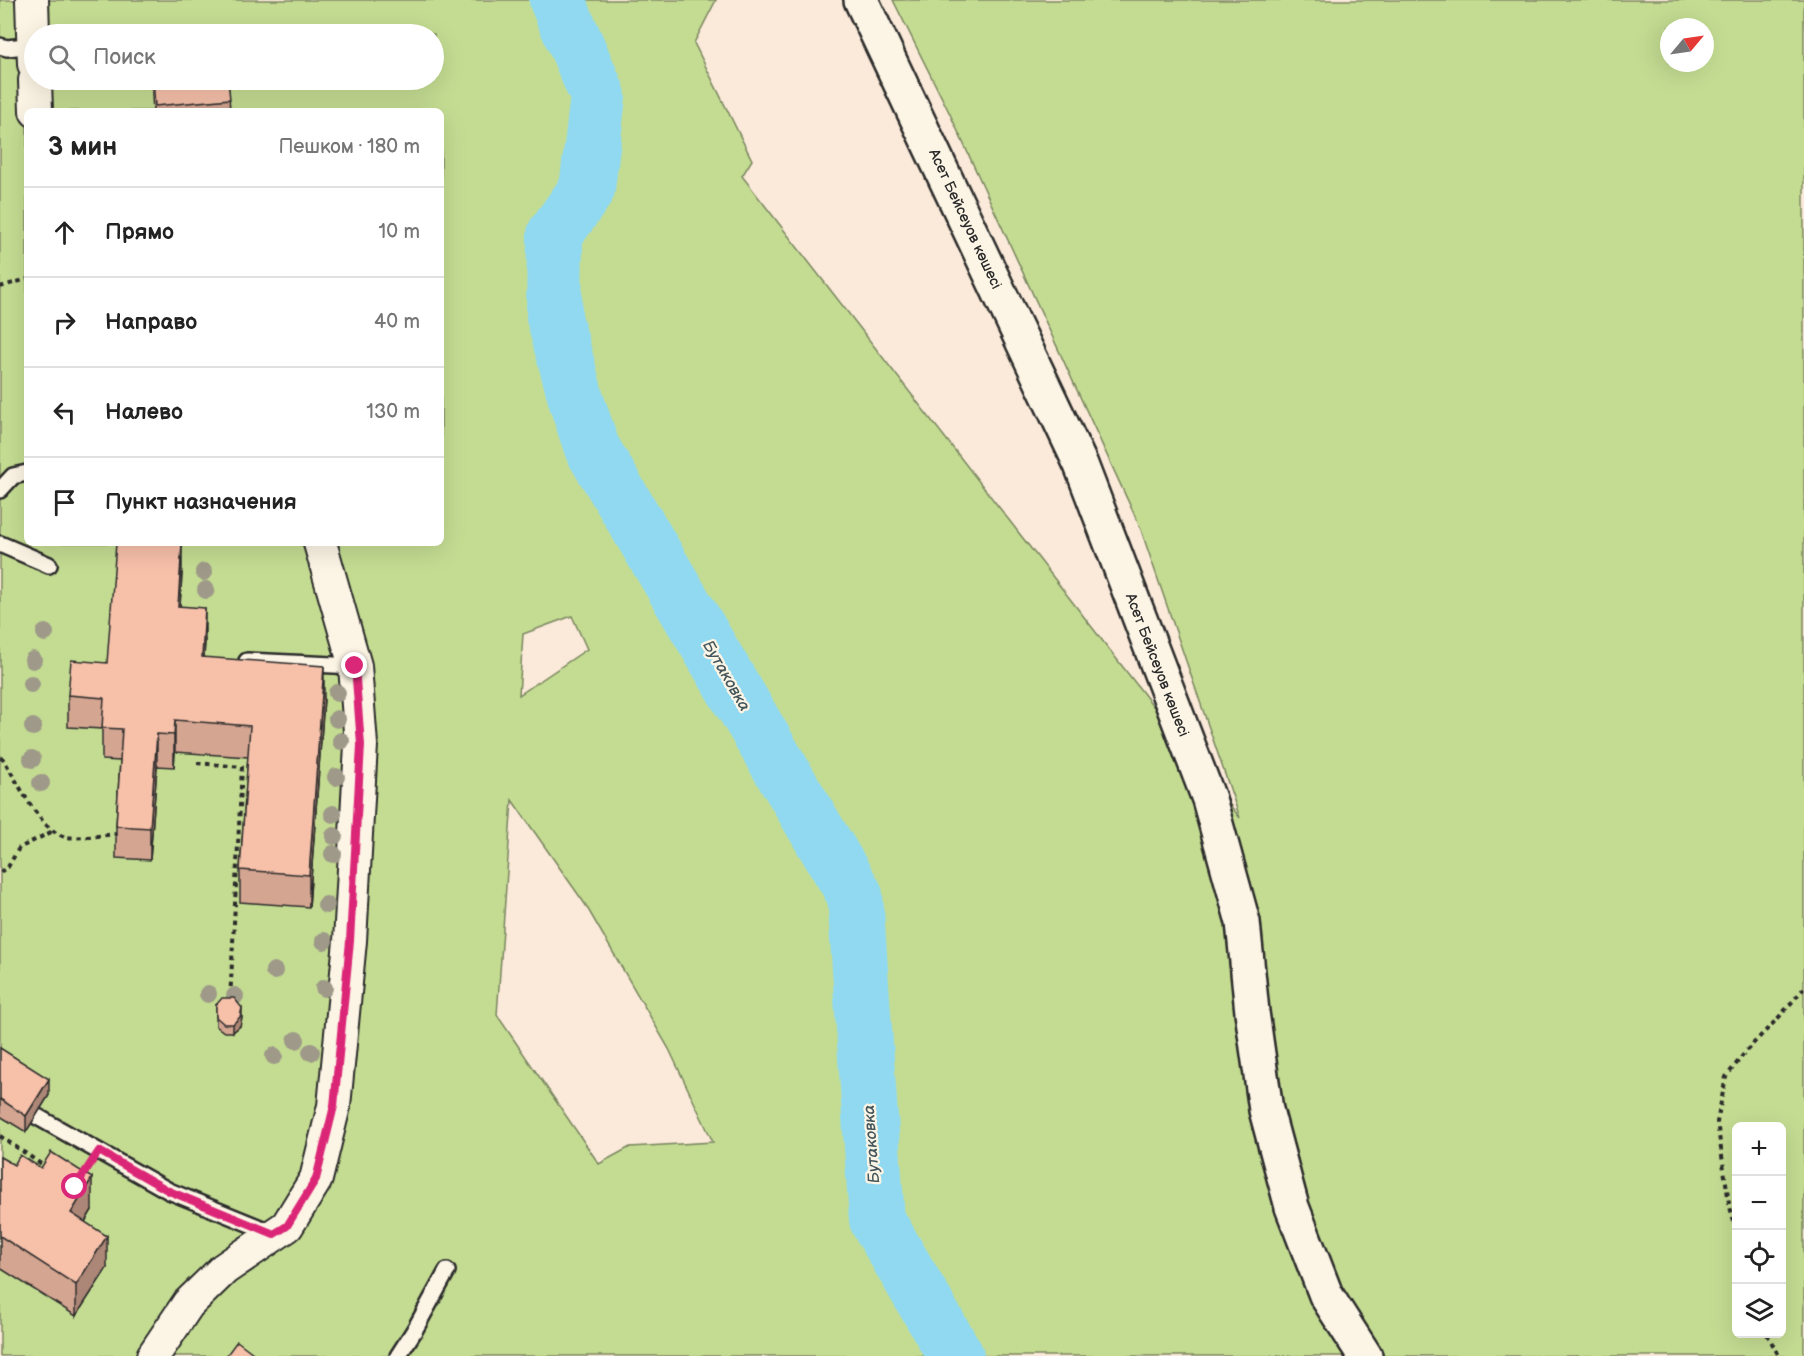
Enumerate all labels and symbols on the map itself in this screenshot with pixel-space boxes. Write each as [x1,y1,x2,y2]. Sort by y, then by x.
north arrow [1660,18,1714,72]
street label: Асет Бейсеуов көшесі [924,145,1006,292]
street label: Асет Бейсеуов көшесі [1120,589,1193,740]
water label: Бутаковка [698,637,754,715]
route end [341,652,367,678]
water label: Бутаковка [860,1104,884,1184]
route start [61,1173,87,1199]

